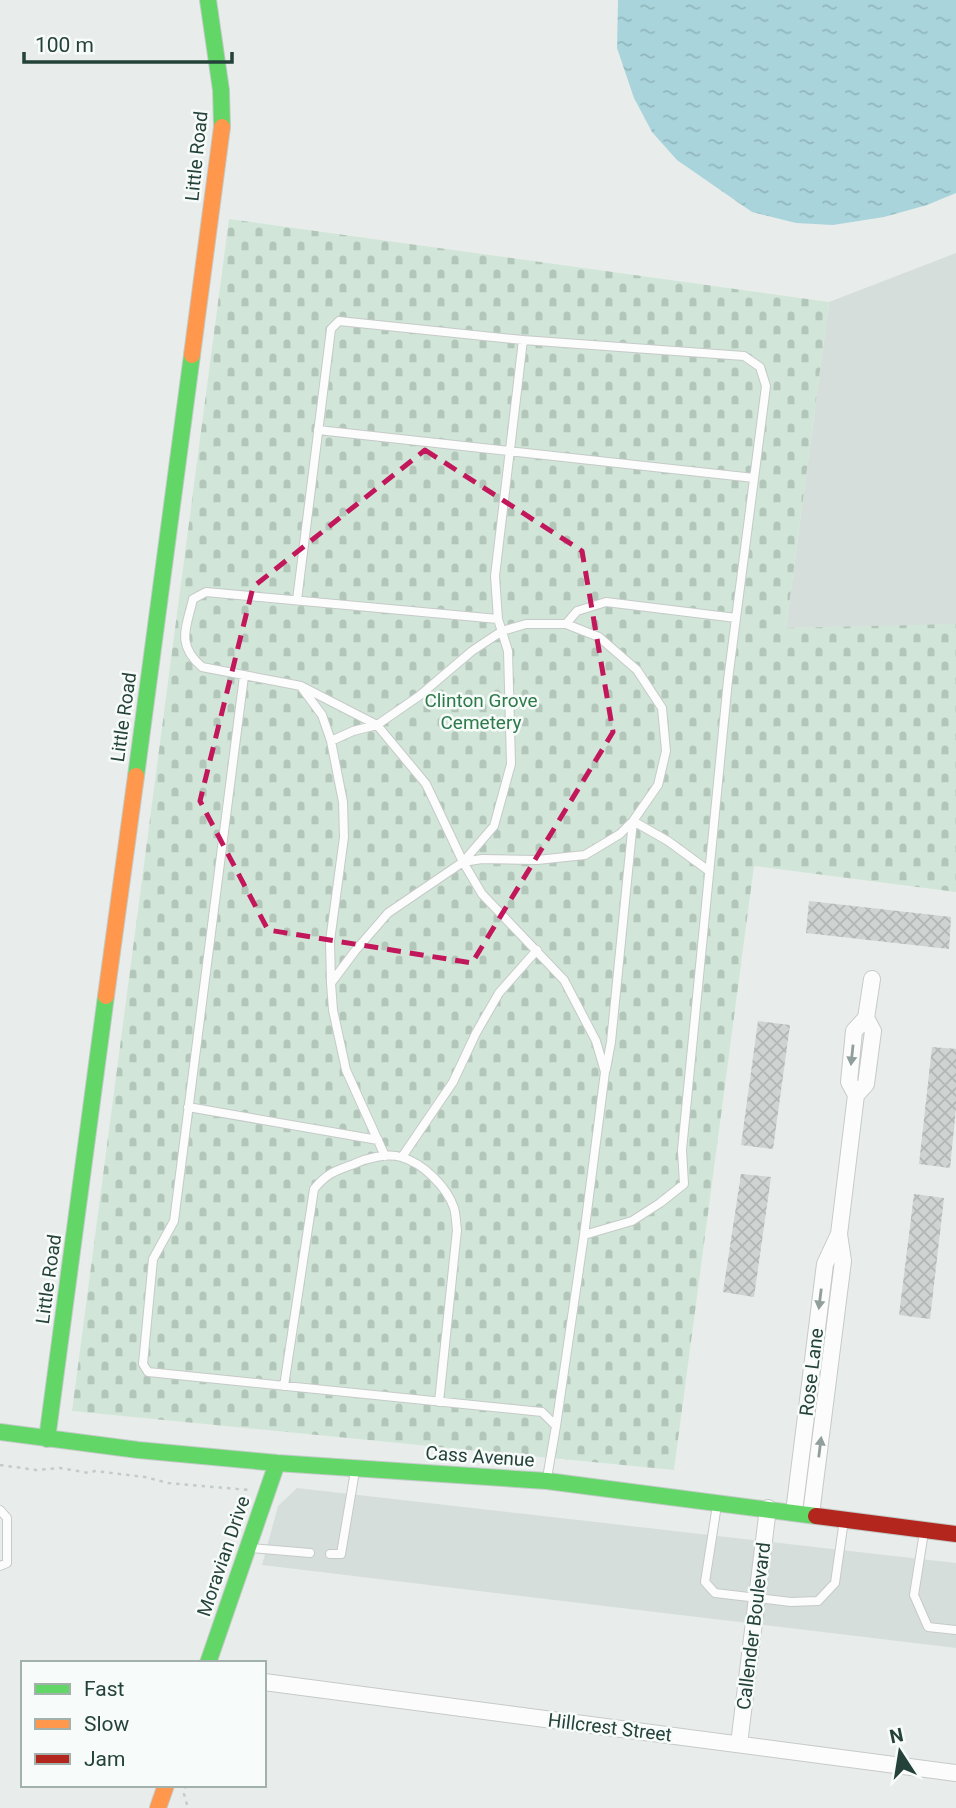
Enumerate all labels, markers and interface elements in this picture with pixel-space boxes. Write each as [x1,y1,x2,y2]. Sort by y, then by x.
scale bar [24,21,233,65]
text: 100 m [35,33,94,57]
street label: Little Road [180,110,213,202]
street label: Little Road [106,671,141,763]
park label: Clinton Grove Cemetery [424,689,538,734]
one-way arrow [846,1044,857,1066]
street label: Little Road [31,1233,66,1325]
one-way arrow [815,1288,826,1310]
street label: Rose Lane [795,1327,828,1417]
one-way arrow [815,1436,826,1458]
street label: Cass Avenue [425,1441,535,1472]
street label: Moravian Drive [192,1493,255,1619]
street label: Callender Boulevard [732,1541,775,1711]
legend [21,1661,266,1787]
text: Fast [84,1677,125,1701]
street label: Hillcrest Street [547,1708,673,1747]
text: Slow [84,1712,130,1736]
north arrow [865,1717,935,1787]
text: N [888,1723,906,1749]
text: Jam [84,1747,125,1771]

